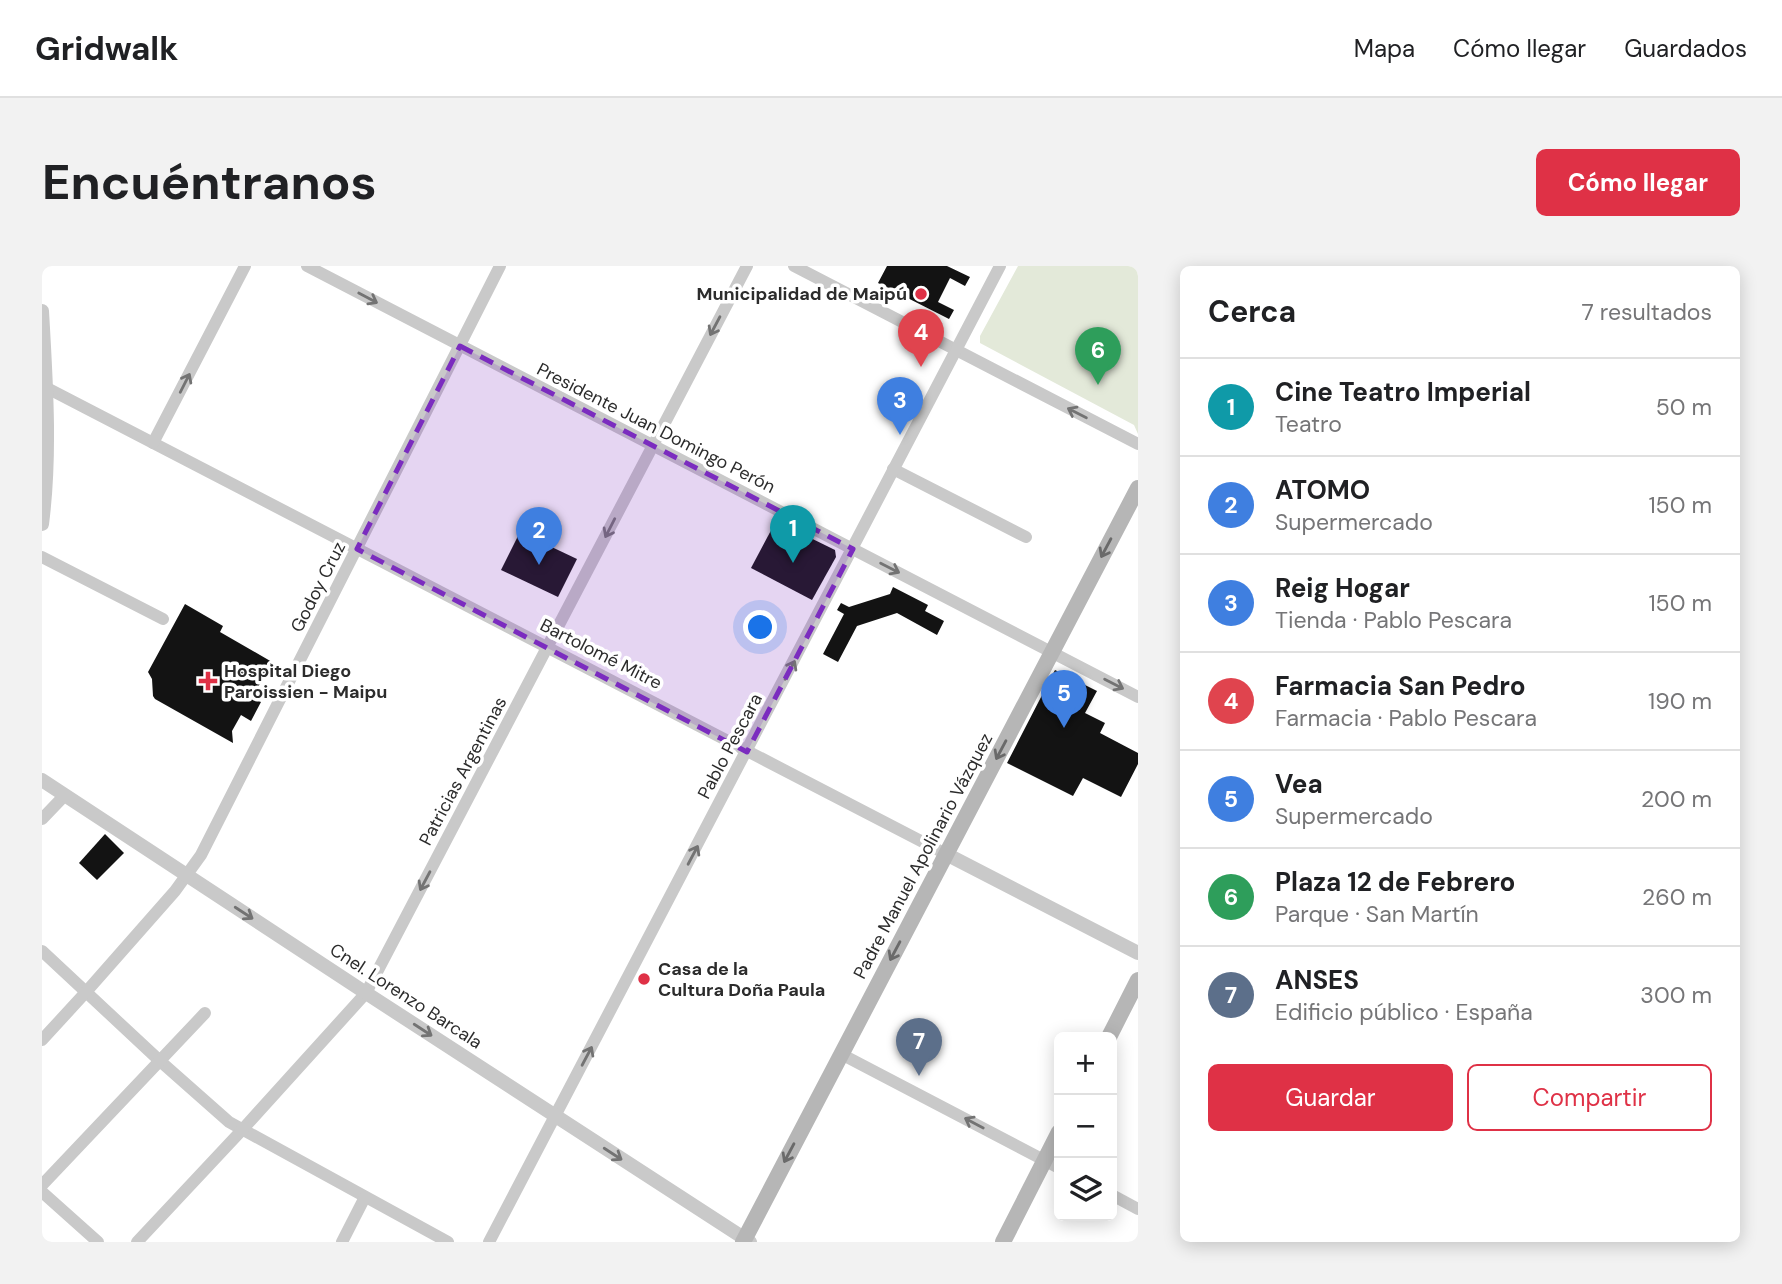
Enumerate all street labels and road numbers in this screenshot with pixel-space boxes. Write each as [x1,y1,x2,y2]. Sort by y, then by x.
street label: Presidente Juan Domingo Perón [533,357,779,499]
street label: Godoy Cruz [285,538,351,636]
street label: Bartolomé Mitre [536,613,666,695]
street label: Pablo Pescara [692,689,768,803]
street label: Patricias Argentinas [414,693,512,849]
street label: Padre Manuel Apolinario Vázquez [848,729,998,983]
street label: Cnel. Lorenzo Barcala [325,938,487,1054]

